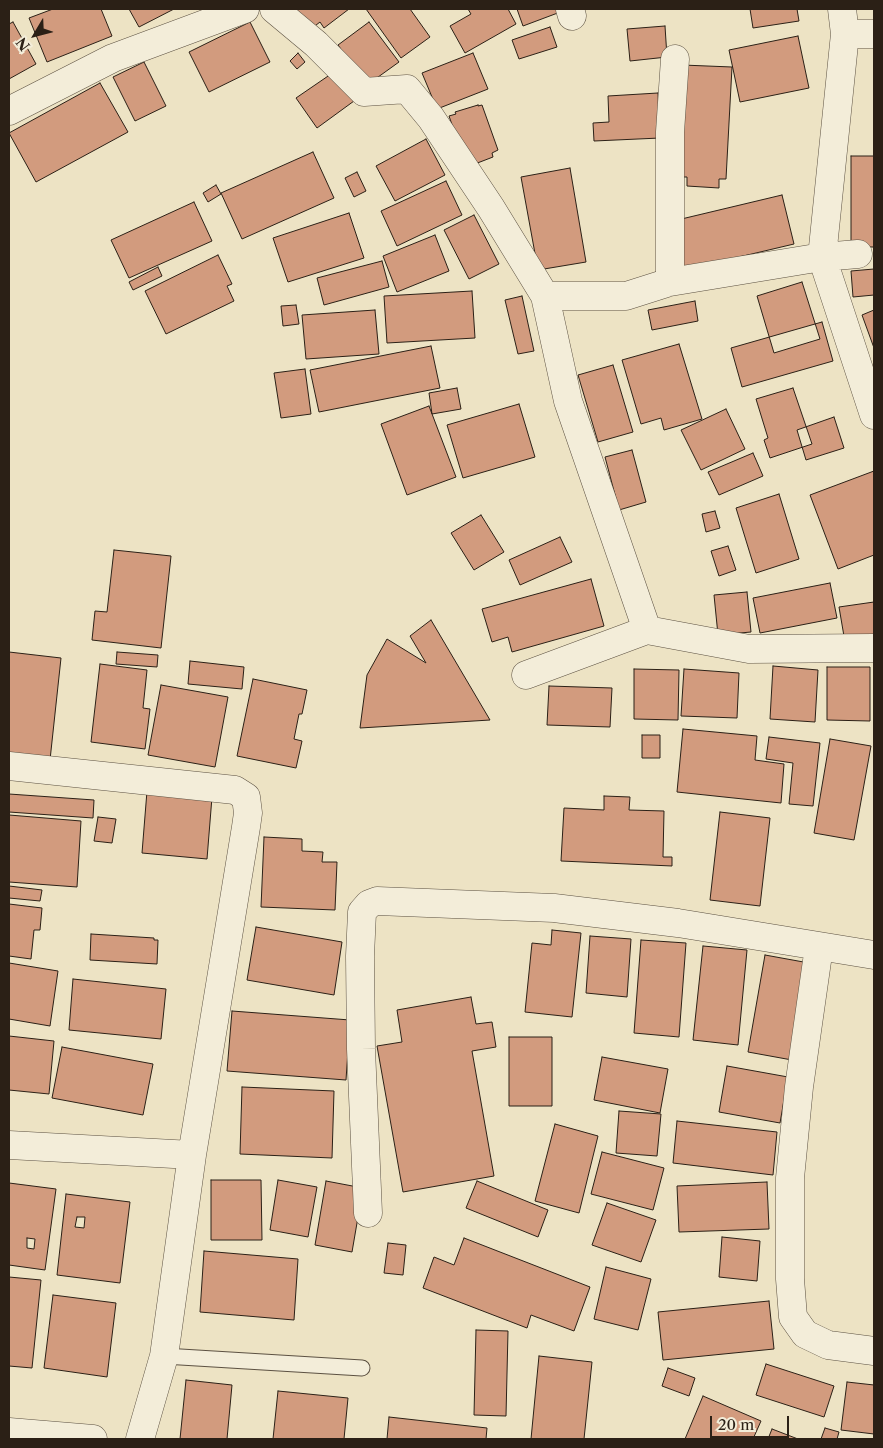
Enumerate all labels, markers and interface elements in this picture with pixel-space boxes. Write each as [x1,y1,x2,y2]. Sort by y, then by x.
north arrow [10,10,60,60]
text: N [12,34,34,54]
scale bar [713,1406,792,1438]
text: 20 m [718,1415,754,1434]

